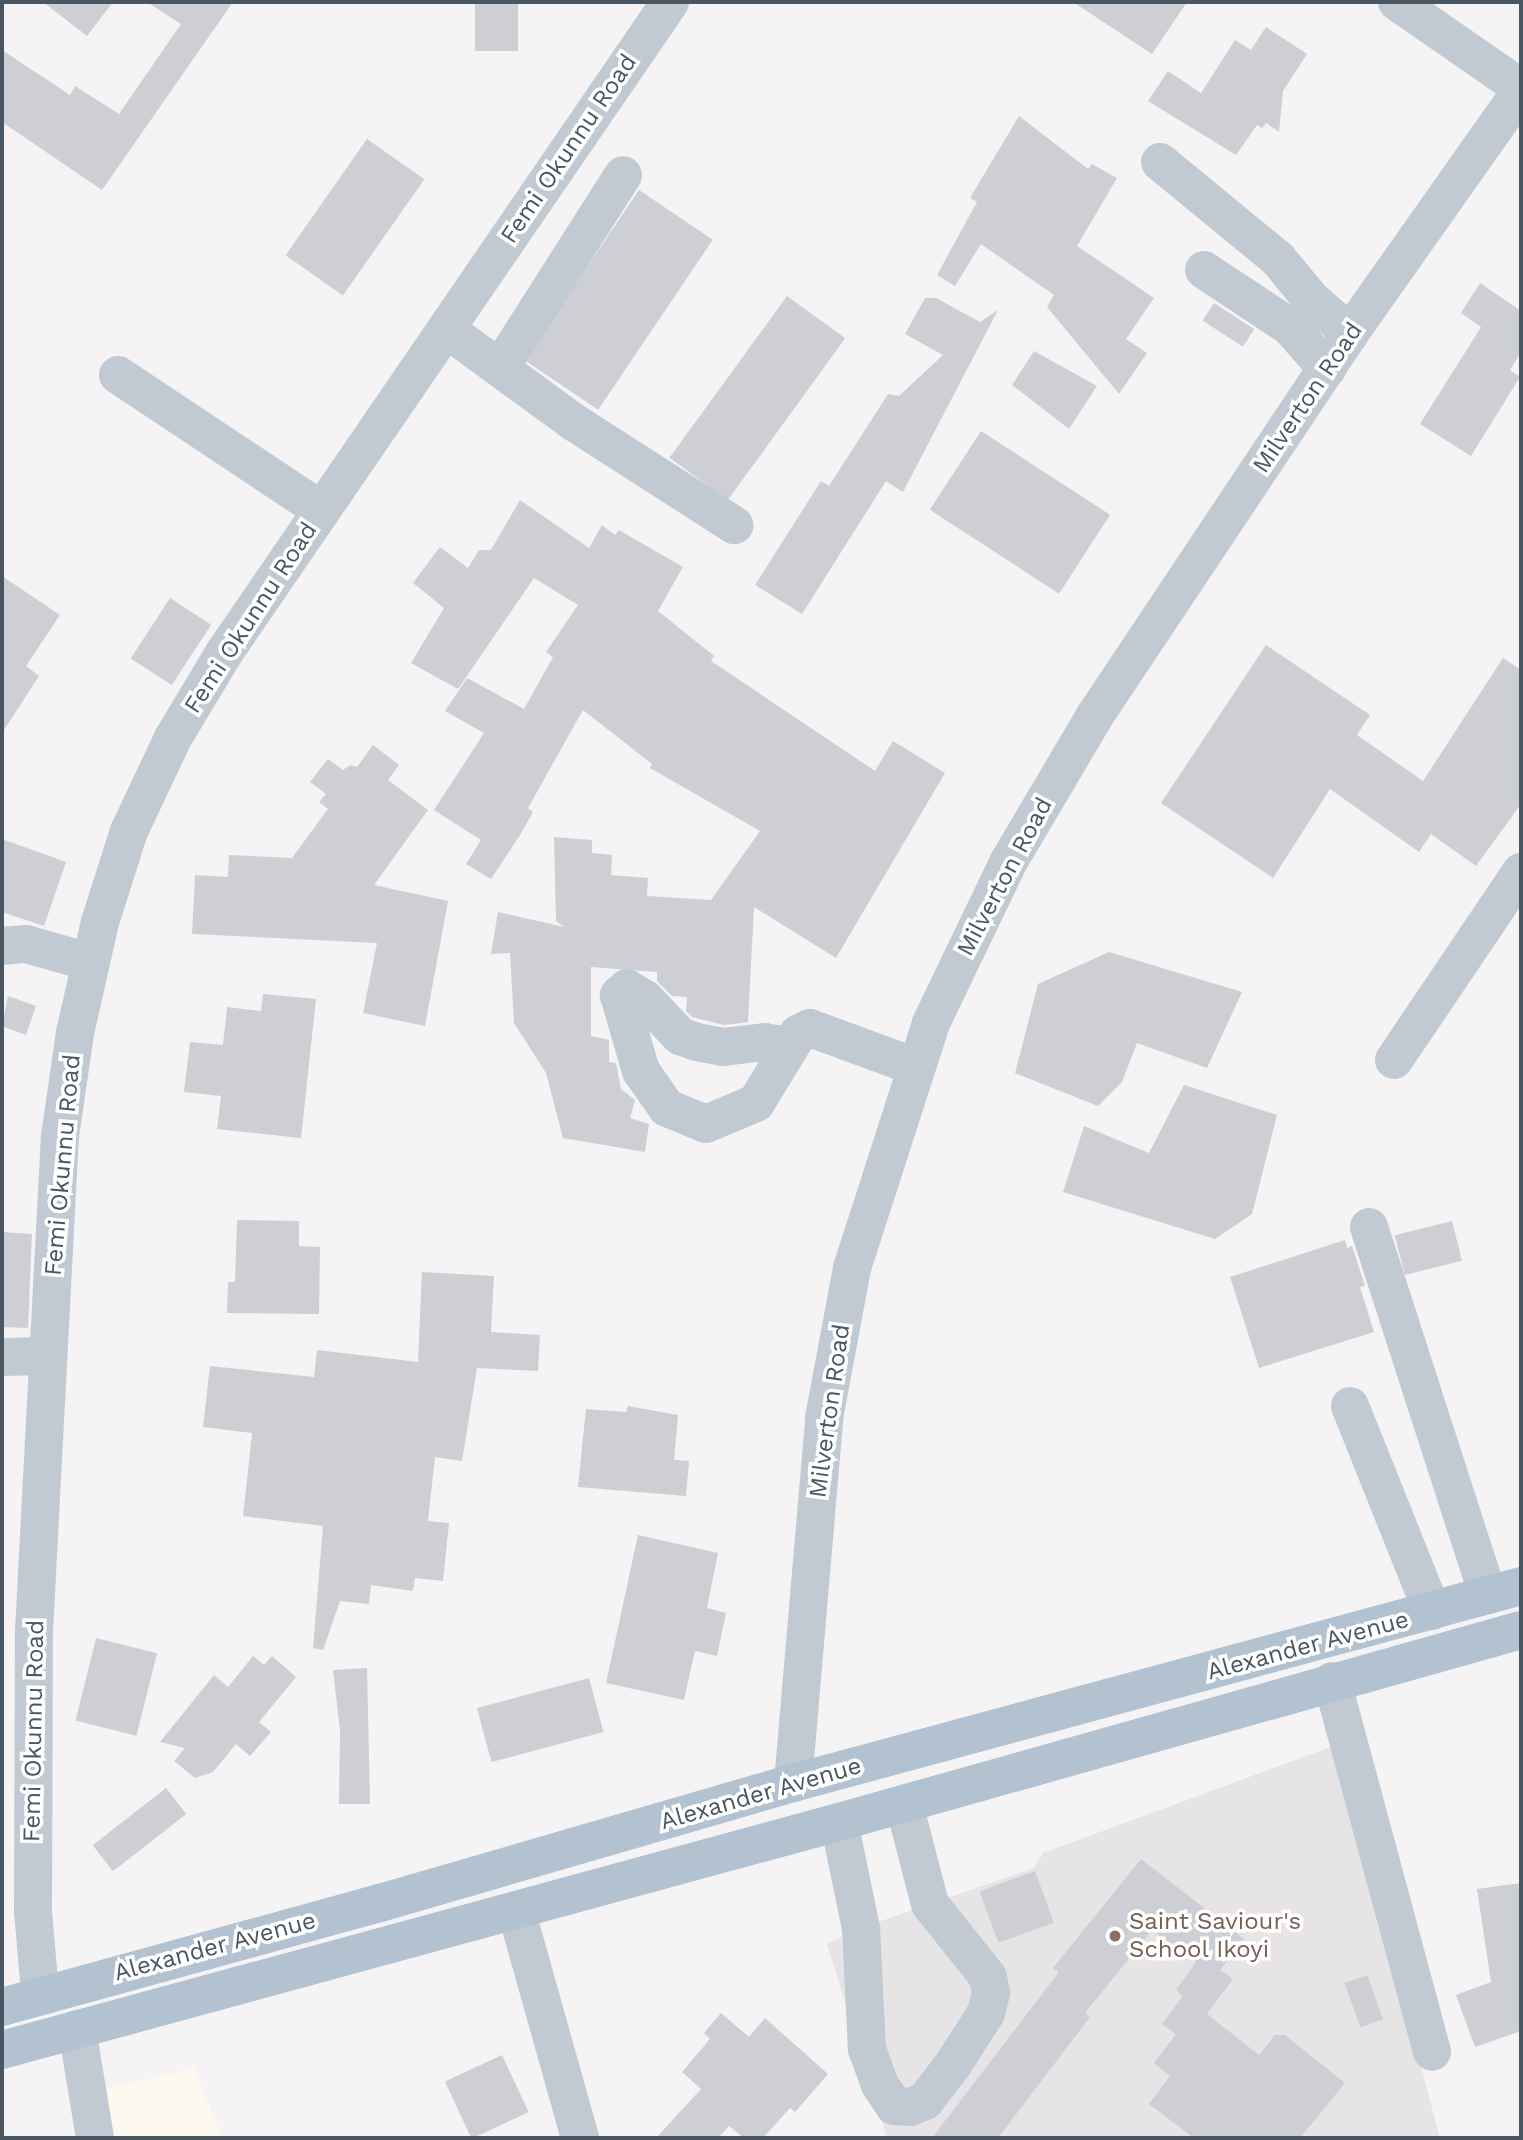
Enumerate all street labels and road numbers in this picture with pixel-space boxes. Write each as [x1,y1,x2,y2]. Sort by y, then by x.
street label: Femi Okunnu Road [495,49,643,249]
street label: Milverton Road [1247,317,1369,479]
street label: Femi Okunnu Road [178,517,324,719]
street label: Milverton Road [951,793,1059,961]
street label: Femi Okunnu Road [39,1053,87,1277]
street label: Milverton Road [804,1322,856,1500]
street label: Alexander Avenue [1203,1605,1413,1687]
street label: Femi Okunnu Road [18,1620,50,1842]
street label: Alexander Avenue [656,1751,866,1837]
street label: Alexander Avenue [110,1906,320,1988]

